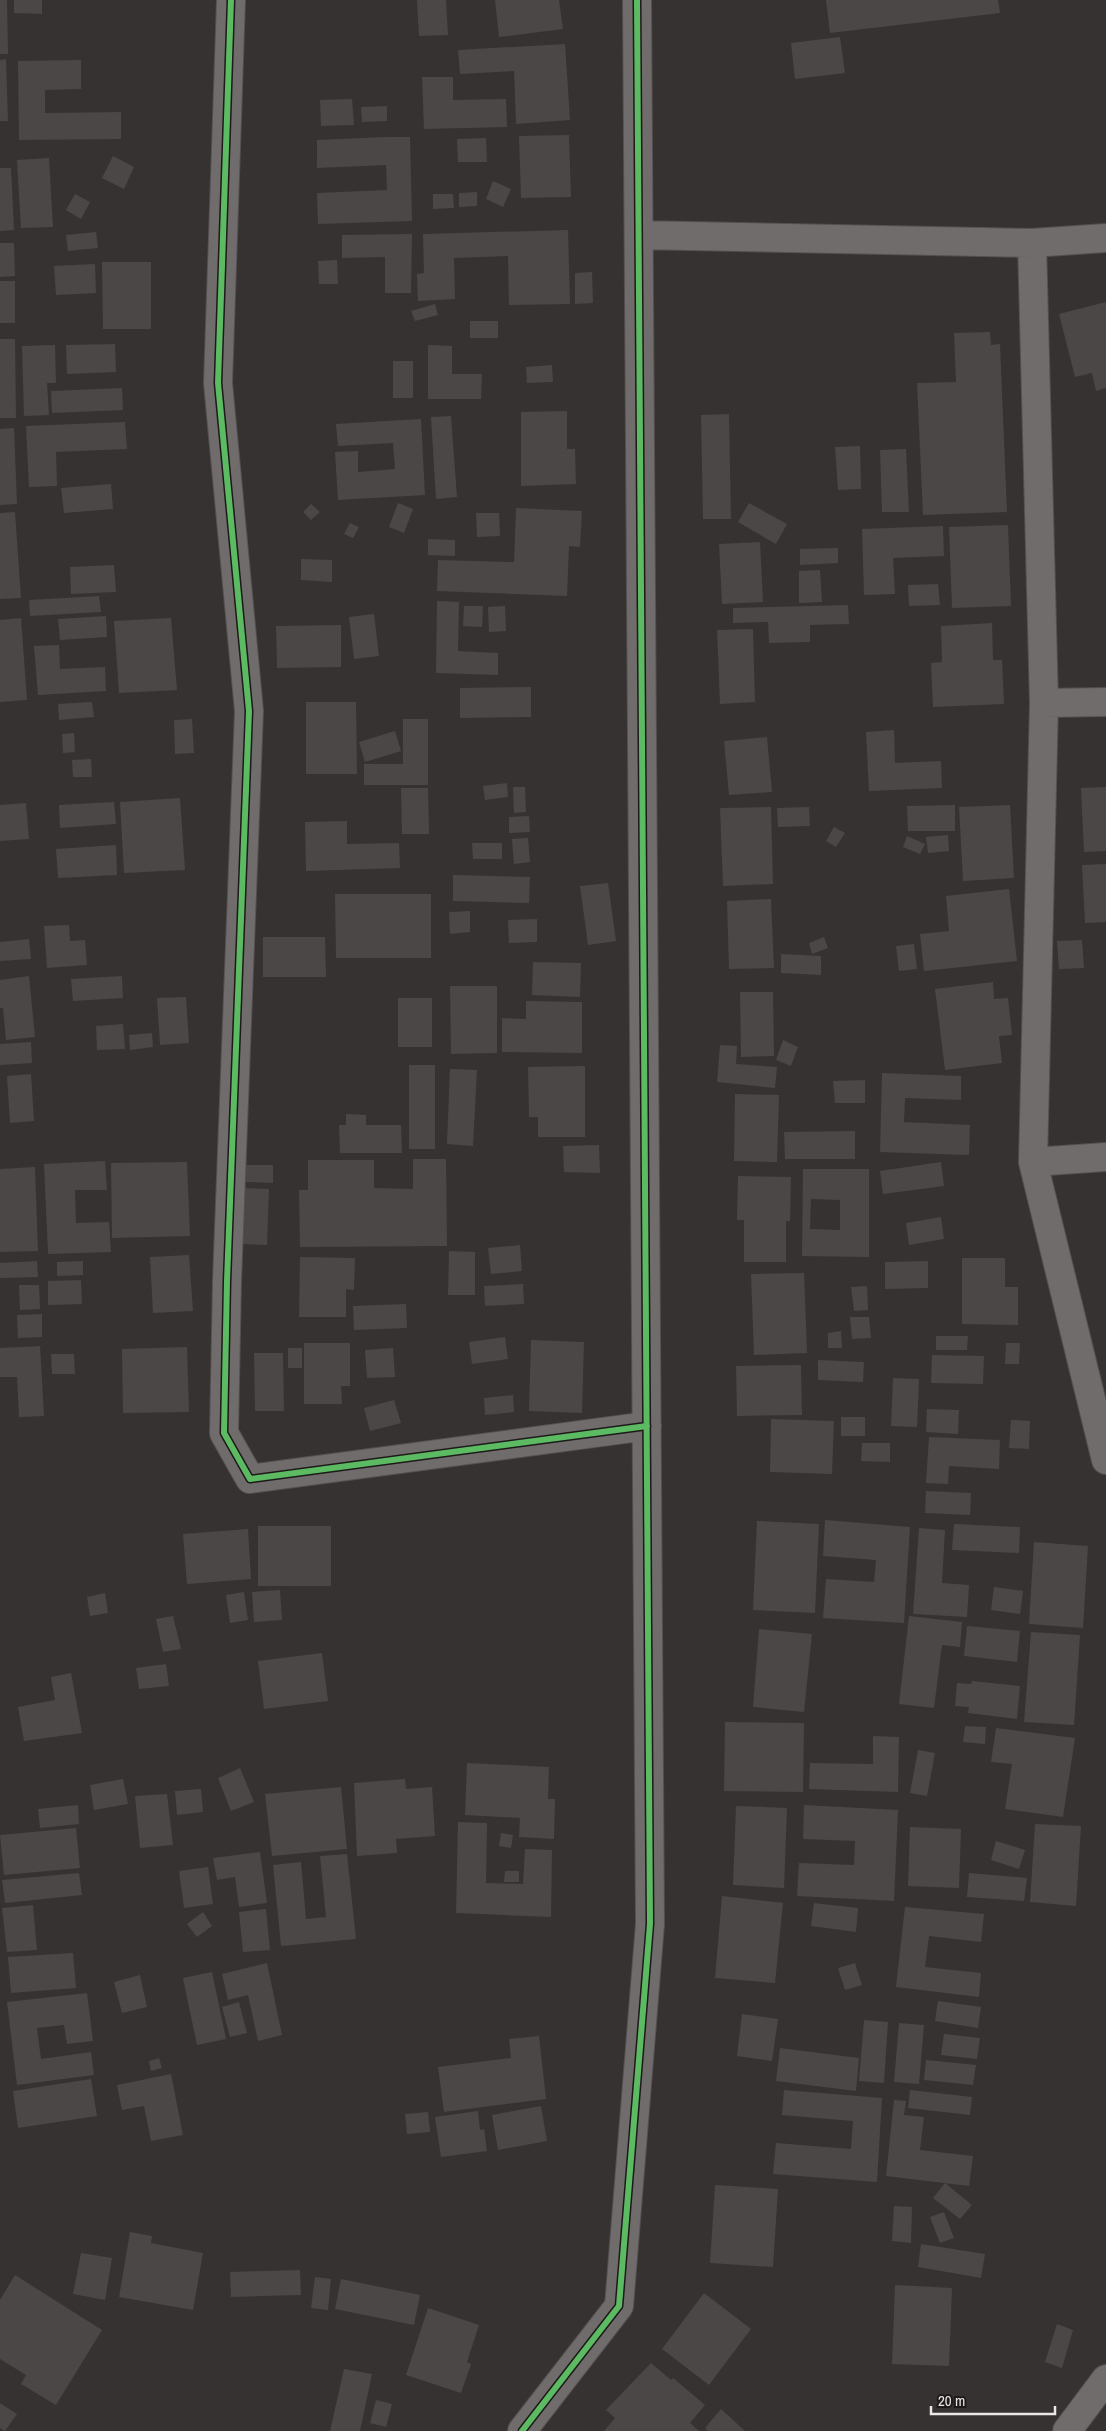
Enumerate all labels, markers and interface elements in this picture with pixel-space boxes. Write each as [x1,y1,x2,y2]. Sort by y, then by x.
scale bar [931,2384,1055,2416]
text: 20 m [938,2390,965,2411]

